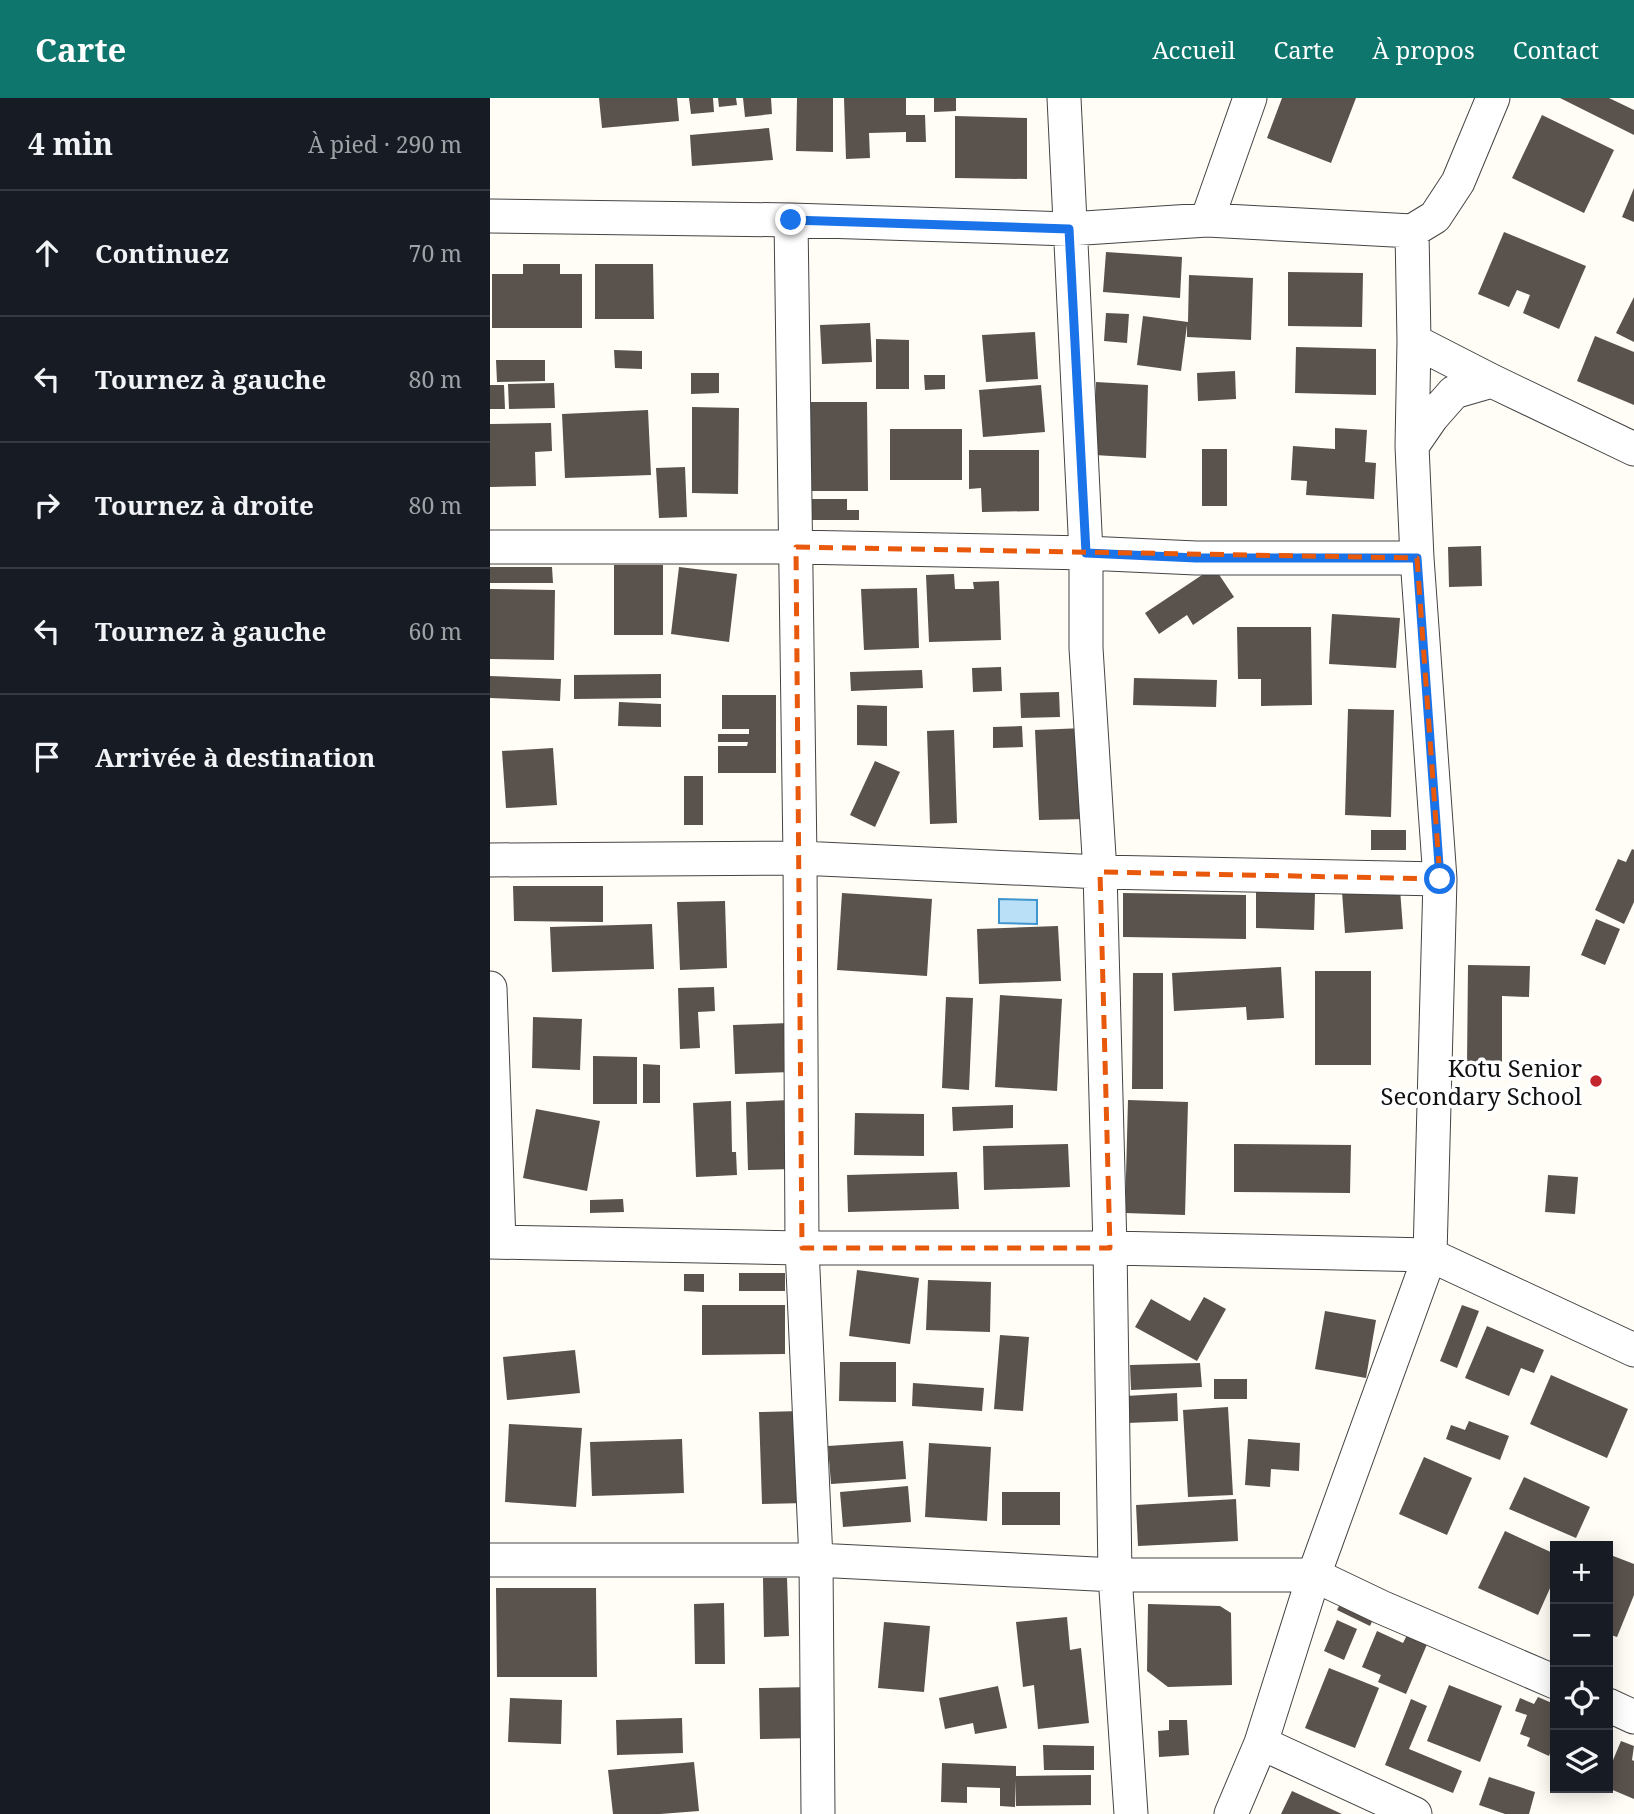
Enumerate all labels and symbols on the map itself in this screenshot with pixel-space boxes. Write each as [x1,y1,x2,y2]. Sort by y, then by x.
route end [775,204,806,235]
route start [1424,863,1455,894]
place label: Kotu Senior Secondary School [1380,1051,1583,1112]
marker: Kotu Senior Secondary School [1588,1073,1604,1089]

